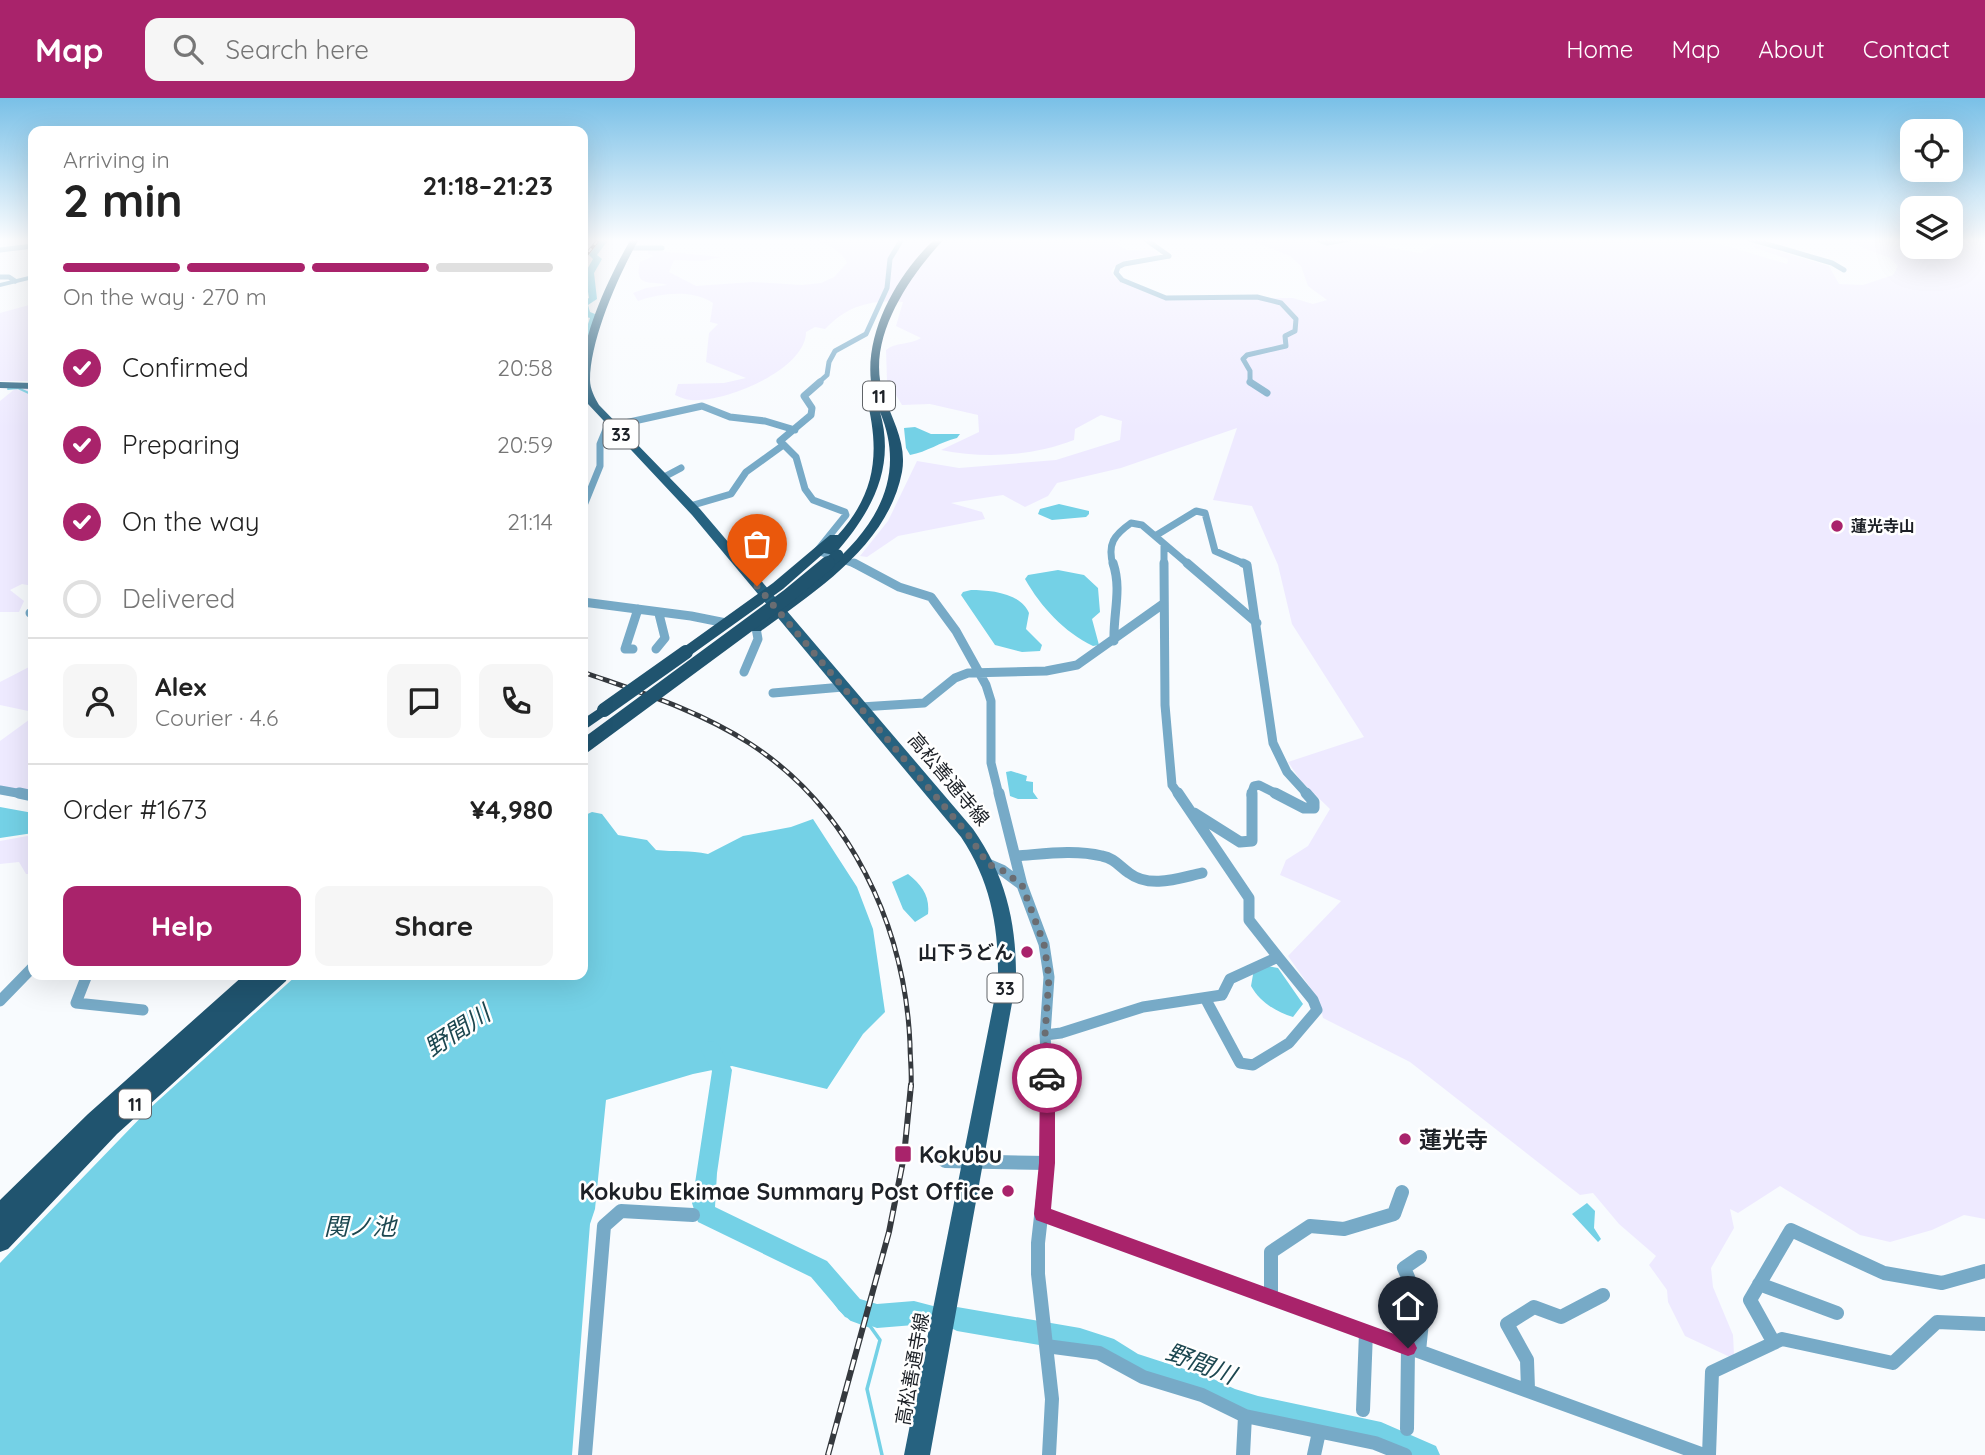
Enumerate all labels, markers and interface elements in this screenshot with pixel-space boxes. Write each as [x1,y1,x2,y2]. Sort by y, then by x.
search box [145,18,635,81]
text: Map [35,29,103,70]
icon: search [169,30,207,68]
text: Search here [225,33,369,66]
text: Home [1566,34,1633,64]
text: Map [1671,34,1720,64]
text: About [1758,34,1825,64]
text: Contact [1863,34,1950,64]
map controls [1900,119,1963,259]
button: locate [1900,119,1963,182]
text: Arriving in [63,145,170,174]
text: 21:18–21:23 [422,169,553,202]
text: 2 min [63,171,183,229]
button: layers [1900,196,1963,259]
text: On the way · 270 m [63,282,267,311]
icon: check [63,349,101,387]
text: Confirmed [122,351,249,384]
text: 20:58 [497,353,553,382]
road number: 11 [863,382,895,410]
road number: 33 [604,420,638,448]
icon: check [63,426,101,464]
text: Preparing [122,428,240,461]
text: 20:59 [497,430,553,459]
icon: check [63,503,101,541]
text: On the way [122,505,260,538]
text: 21:14 [507,507,553,536]
pin [727,514,787,586]
place label: 蓮光寺山 [1851,516,1915,536]
marker: 蓮光寺山 [1829,518,1845,534]
icon: bag [738,525,776,563]
text: Delivered [122,582,235,615]
button: person [63,664,137,738]
button: chat [387,664,461,738]
button: phone [479,664,553,738]
text: Alex [155,670,206,703]
text: Courier · 4.6 [155,703,278,732]
street label: 高松善通寺線 [903,728,995,830]
text: Order #1673 [63,793,207,826]
text: ¥4,980 [470,793,553,826]
button: Help [63,886,301,966]
button: Share [315,886,553,966]
place label: 山下うどん [918,940,1013,964]
marker: 山下うどん [1019,944,1035,960]
road number: 33 [988,974,1023,1002]
water label: 野間川 [419,996,498,1062]
courier [1012,1043,1082,1113]
icon: car [1028,1059,1066,1097]
road number: 11 [119,1090,151,1119]
place label: 蓮光寺 [1419,1125,1488,1154]
marker: 蓮光寺 [1397,1131,1413,1147]
place label: Kokubu [919,1140,1002,1169]
marker: Kokubu [893,1144,913,1164]
place label: Kokubu Ekimae Summary Post Office [579,1177,994,1206]
marker: Kokubu Ekimae Summary Post Office [1000,1183,1016,1199]
water label: 関ノ池 [324,1211,398,1241]
pin [1378,1276,1438,1348]
icon: home [1389,1287,1427,1325]
street label: 高松善通寺線 [890,1311,934,1427]
water label: 野間川 [1162,1336,1243,1391]

